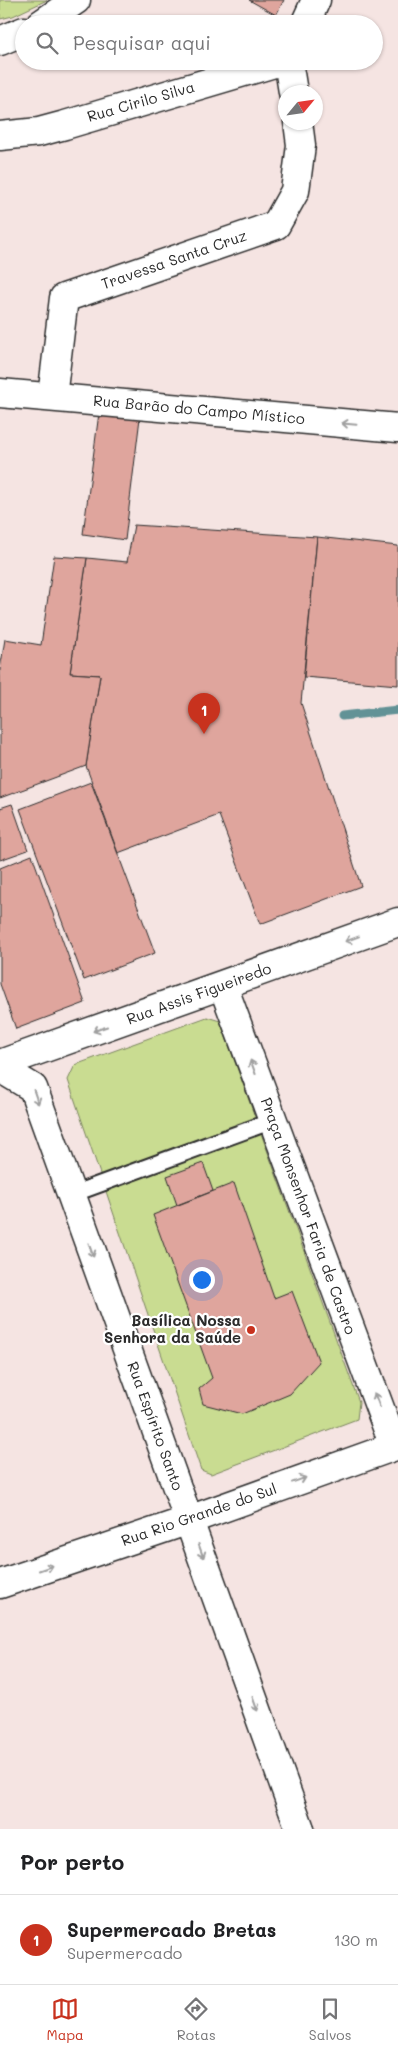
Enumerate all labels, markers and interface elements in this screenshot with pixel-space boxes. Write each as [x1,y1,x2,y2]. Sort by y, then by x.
search box [15,15,383,70]
icon: search [33,29,61,57]
text: Pesquisar aqui [73,30,211,55]
street label: Rua Cirilo Silva [85,76,197,126]
north arrow [278,85,323,130]
street label: Travessa Santa Cruz [98,225,249,293]
street label: Rua Barão do Campo Místico [93,390,306,428]
one-way arrow [342,419,358,428]
pin: 1 [188,693,220,734]
one-way arrow [345,935,360,944]
street label: Rua Assis Figueiredo [124,958,274,1029]
one-way arrow [93,1025,109,1034]
one-way arrow [248,1060,257,1076]
one-way arrow [32,1089,41,1105]
street label: Praça Monsenhor Faria de Castro [257,1094,361,1337]
one-way arrow [87,1242,96,1258]
your location [189,1267,215,1293]
place label: Basílica Nossa Senhora da Saúde [104,1310,241,1347]
marker: Basílica Nossa Senhora da Saúde [245,1324,257,1336]
street label: Rua Espírito Santo [123,1358,189,1493]
one-way arrow [372,1393,381,1408]
one-way arrow [290,1475,306,1484]
street label: Rua Rio Grande do Sul [118,1478,279,1550]
one-way arrow [197,1543,206,1558]
one-way arrow [38,1563,53,1572]
one-way arrow [251,1696,261,1712]
text: Por perto [20,1848,124,1875]
text: Supermercado Bretas [67,1917,276,1942]
text: 1 [32,1929,40,1950]
text: 130 m [334,1929,378,1950]
text: Supermercado [67,1942,182,1963]
tab: Mapa [47,1995,84,2044]
tab: Rotas [177,1995,216,2044]
tab: Salvos [309,1995,351,2044]

